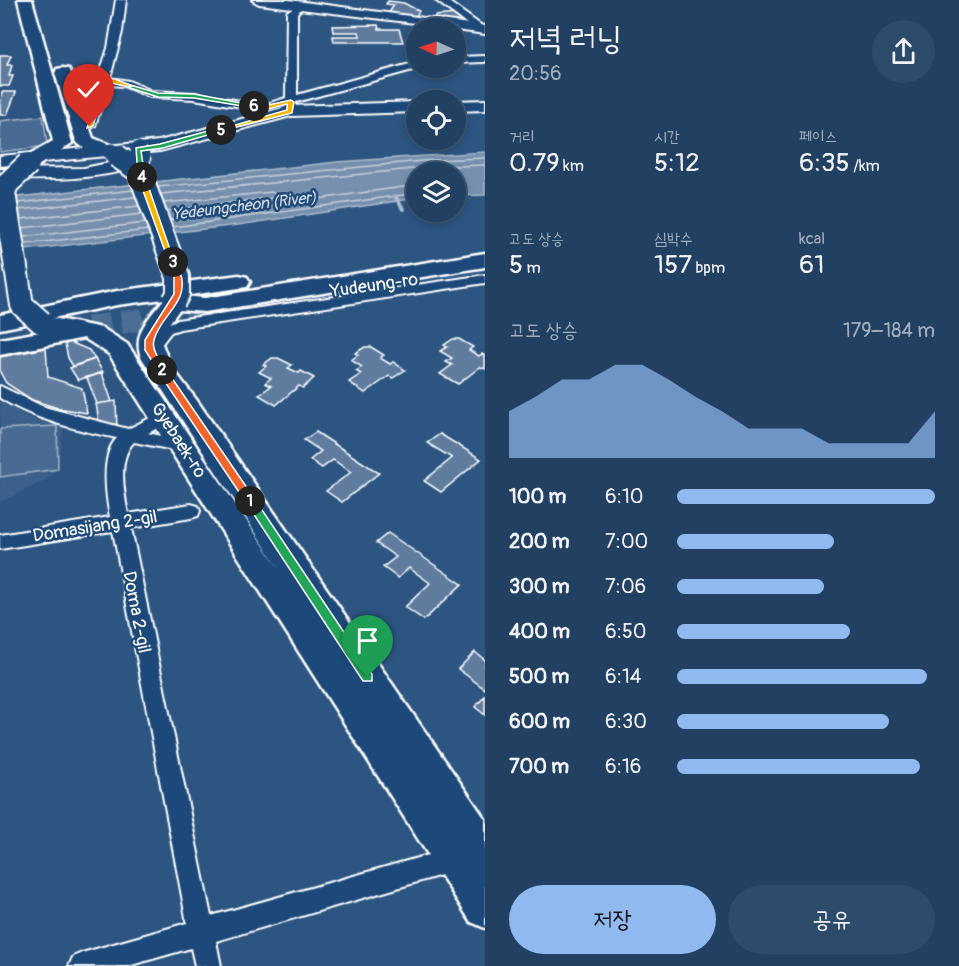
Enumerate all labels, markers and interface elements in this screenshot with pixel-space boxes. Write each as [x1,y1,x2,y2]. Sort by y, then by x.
north arrow [406,18,466,78]
map controls [406,18,466,222]
text: 저녁 러닝 [509,18,622,59]
button: share [872,20,935,83]
text: 20:56 [509,61,562,86]
pin [63,64,114,126]
icon: check [72,73,105,106]
button: locate [406,90,466,150]
pin: 6 [239,91,269,121]
text: 6 [249,96,259,116]
pin: 5 [206,115,236,145]
text: 5 [217,120,225,140]
text: 거리 [509,127,535,147]
text: 시간 [654,127,680,147]
text: 페이스 [799,127,838,147]
text: 0.79 [509,147,560,179]
text: 5:12 [654,147,700,179]
text: 6:35 [799,147,850,179]
text: km [560,156,584,176]
text: /km [850,156,880,176]
pin: 4 [127,162,157,192]
button: layers [406,162,466,222]
text: 4 [137,167,147,187]
water label: Yedeungcheon (River) [171,187,318,225]
text: 고도 상승 [509,229,564,249]
text: 심박수 [654,229,693,249]
text: kcal [799,229,825,249]
pin: 3 [158,247,188,277]
text: 5 [509,249,523,281]
text: 157 [654,249,692,281]
text: 61 [799,249,824,281]
text: 3 [169,252,177,272]
text: m [523,258,541,278]
text: bpm [692,258,725,278]
street label: Yudeung-ro [328,268,420,303]
text: 고도 상승 [509,318,578,343]
text: 179–184 m [843,318,935,343]
pin: 2 [147,355,177,385]
text: 2 [158,360,166,380]
street label: Gyebaek-ro [146,398,212,483]
text: 100 m [509,484,566,509]
text: 6:10 [605,484,643,509]
pin: 1 [235,486,265,516]
text: 1 [247,491,253,511]
street label: Domasijang 2-gil [31,505,159,548]
text: 200 m [509,529,570,554]
text: 7:00 [605,529,648,554]
street label: Doma 2-gil [117,569,156,655]
text: 300 m [509,574,570,599]
text: 7:06 [605,574,646,599]
pin [342,615,393,677]
text: 400 m [509,619,570,644]
text: 6:50 [605,619,646,644]
icon: arrive [351,624,384,657]
text: 500 m [509,664,569,689]
text: 6:14 [605,664,641,689]
text: 600 m [509,709,570,734]
text: 6:30 [605,709,647,734]
text: 700 m [509,754,569,779]
text: 6:16 [605,754,641,779]
button: 저장 [509,885,716,954]
button: 공유 [728,885,935,954]

